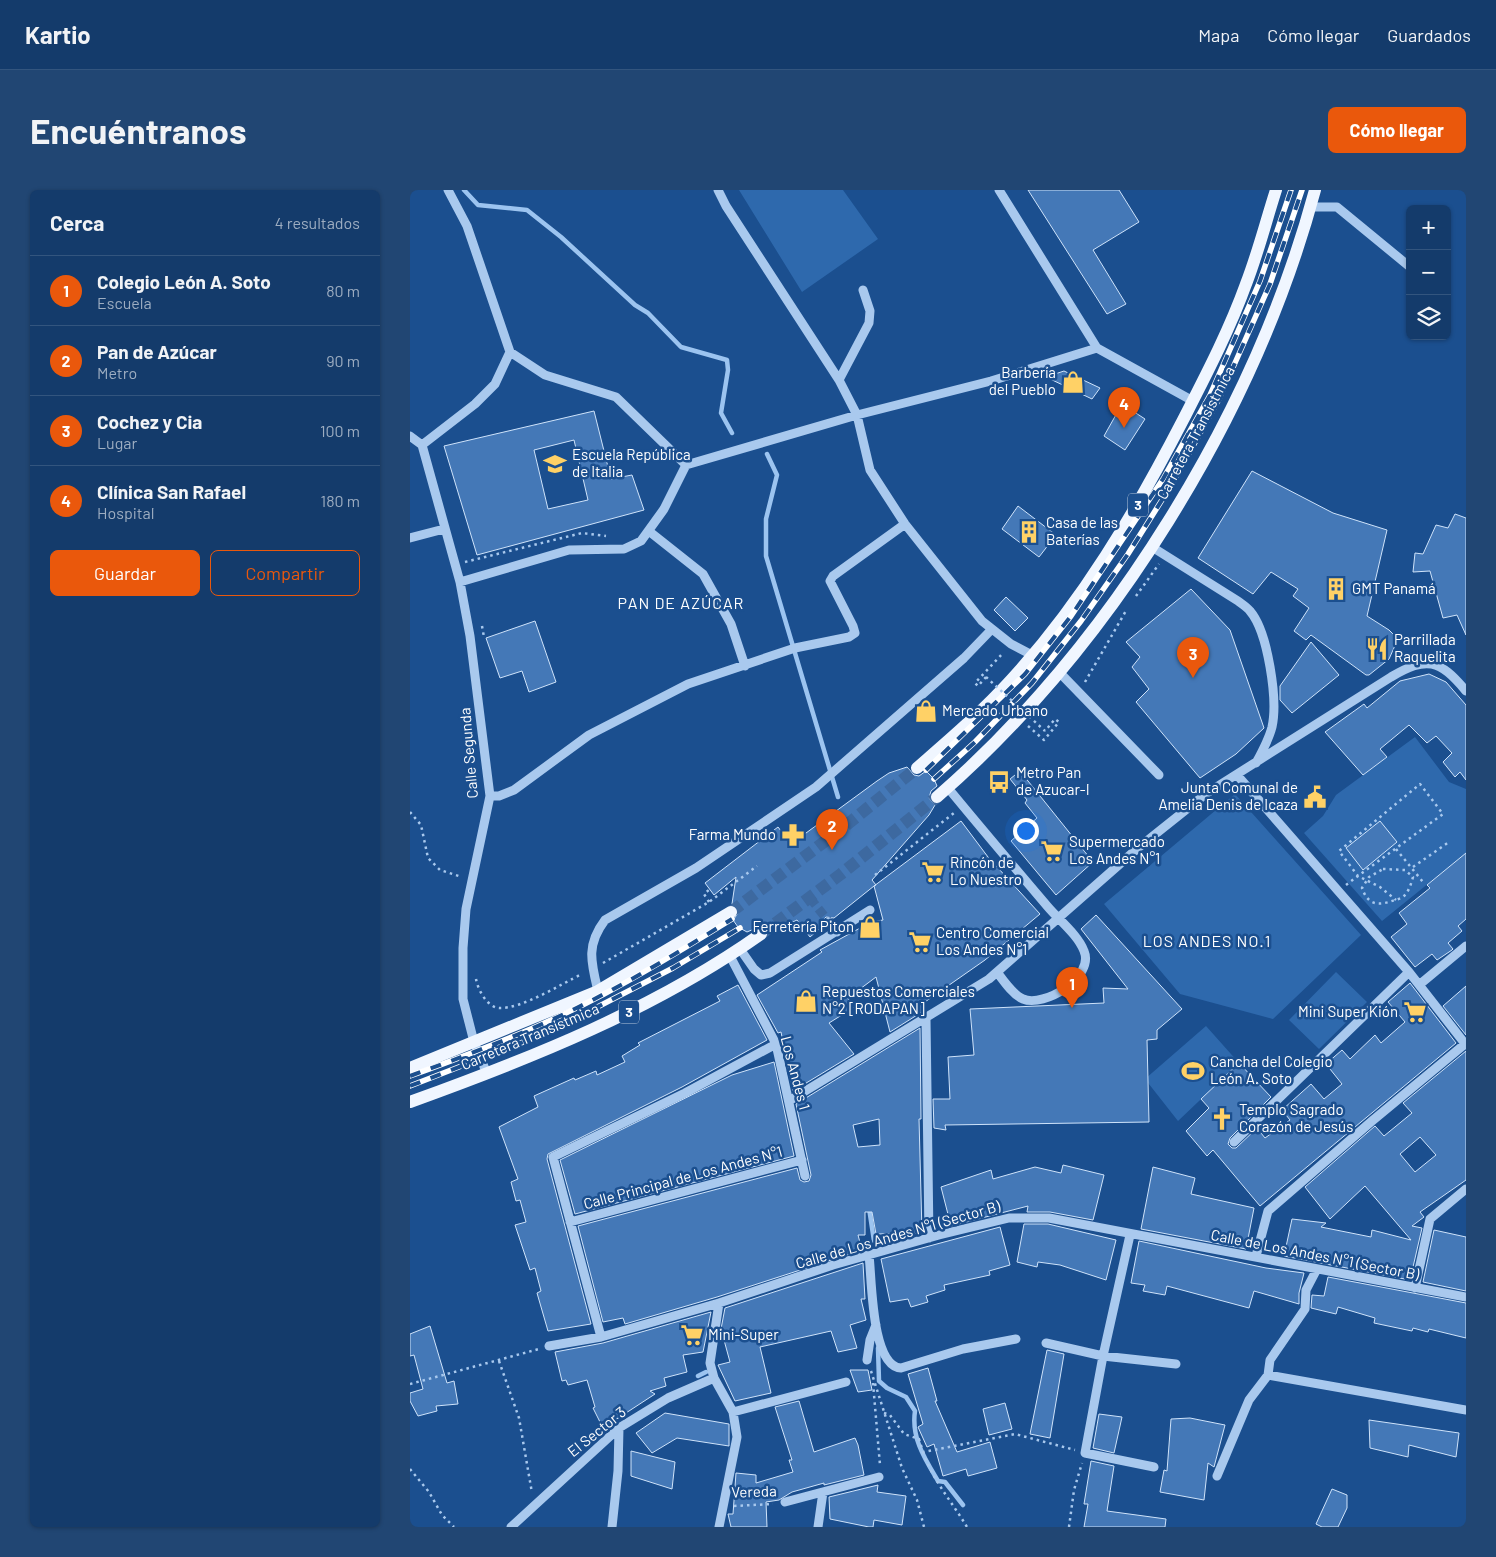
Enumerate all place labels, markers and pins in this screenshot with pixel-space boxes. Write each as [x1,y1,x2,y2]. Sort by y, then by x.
place label: Barbería del Pueblo [989,363,1056,398]
shop icon: Barbería del Pueblo [1060,369,1086,395]
pin: 4 [1108,387,1140,428]
place label: Escuela República de Italia [572,445,691,480]
school or university icon: Escuela República de Italia [542,451,568,477]
place label: Casa de las Baterías [1046,513,1118,548]
building icon: Casa de las Baterías [1016,519,1042,545]
building icon: GMT Panamá [1323,576,1349,602]
place label: GMT Panamá [1352,579,1436,597]
place label: Parrillada Raquelita [1394,630,1456,665]
restaurant icon: Parrillada Raquelita [1364,636,1390,662]
pin: 3 [1177,637,1209,678]
shop icon: Mercado Urbano [913,698,939,724]
place label: Mercado Urbano [942,701,1048,719]
place label: Metro Pan de Azucar-I [1016,763,1090,798]
bus stop icon: Metro Pan de Azucar-I [986,769,1012,795]
place label: Junta Comunal de Amelia Denis de Icaza [1158,778,1298,813]
public building icon: Junta Comunal de Amelia Denis de Icaza [1302,784,1328,810]
pin: 2 [816,809,848,850]
pharmacy icon: Farma Mundo [780,822,806,848]
place label: Farma Mundo [689,825,776,843]
place label: Supermercado Los Andes N°1 [1069,832,1165,867]
supermarket icon: Supermercado Los Andes N°1 [1039,838,1065,864]
place label: Rincón de Lo Nuestro [950,853,1022,888]
supermarket icon: Rincón de Lo Nuestro [920,859,946,885]
shop icon: Ferretería Piton [857,914,883,940]
place label: Ferretería Piton [753,917,854,935]
place label: Centro Comercial Los Andes N°1 [936,923,1049,958]
supermarket icon: Centro Comercial Los Andes N°1 [907,929,933,955]
pin: 1 [1056,967,1088,1008]
place label: Repuestos Comerciales N°2 [RODAPAN] [822,982,975,1017]
shop icon: Repuestos Comerciales N°2 [RODAPAN] [793,988,819,1014]
supermarket icon: Mini Super Kión [1402,999,1428,1025]
place label: Mini Super Kión [1298,1002,1398,1020]
place label: Cancha del Colegio León A. Soto [1210,1052,1333,1087]
sports icon: Cancha del Colegio León A. Soto [1180,1058,1206,1084]
place label: Templo Sagrado Corazón de Jesús [1239,1100,1353,1135]
church icon: Templo Sagrado Corazón de Jesús [1209,1106,1235,1132]
supermarket icon: Mini-Super [679,1322,705,1348]
place label: Mini-Super [708,1325,779,1343]

